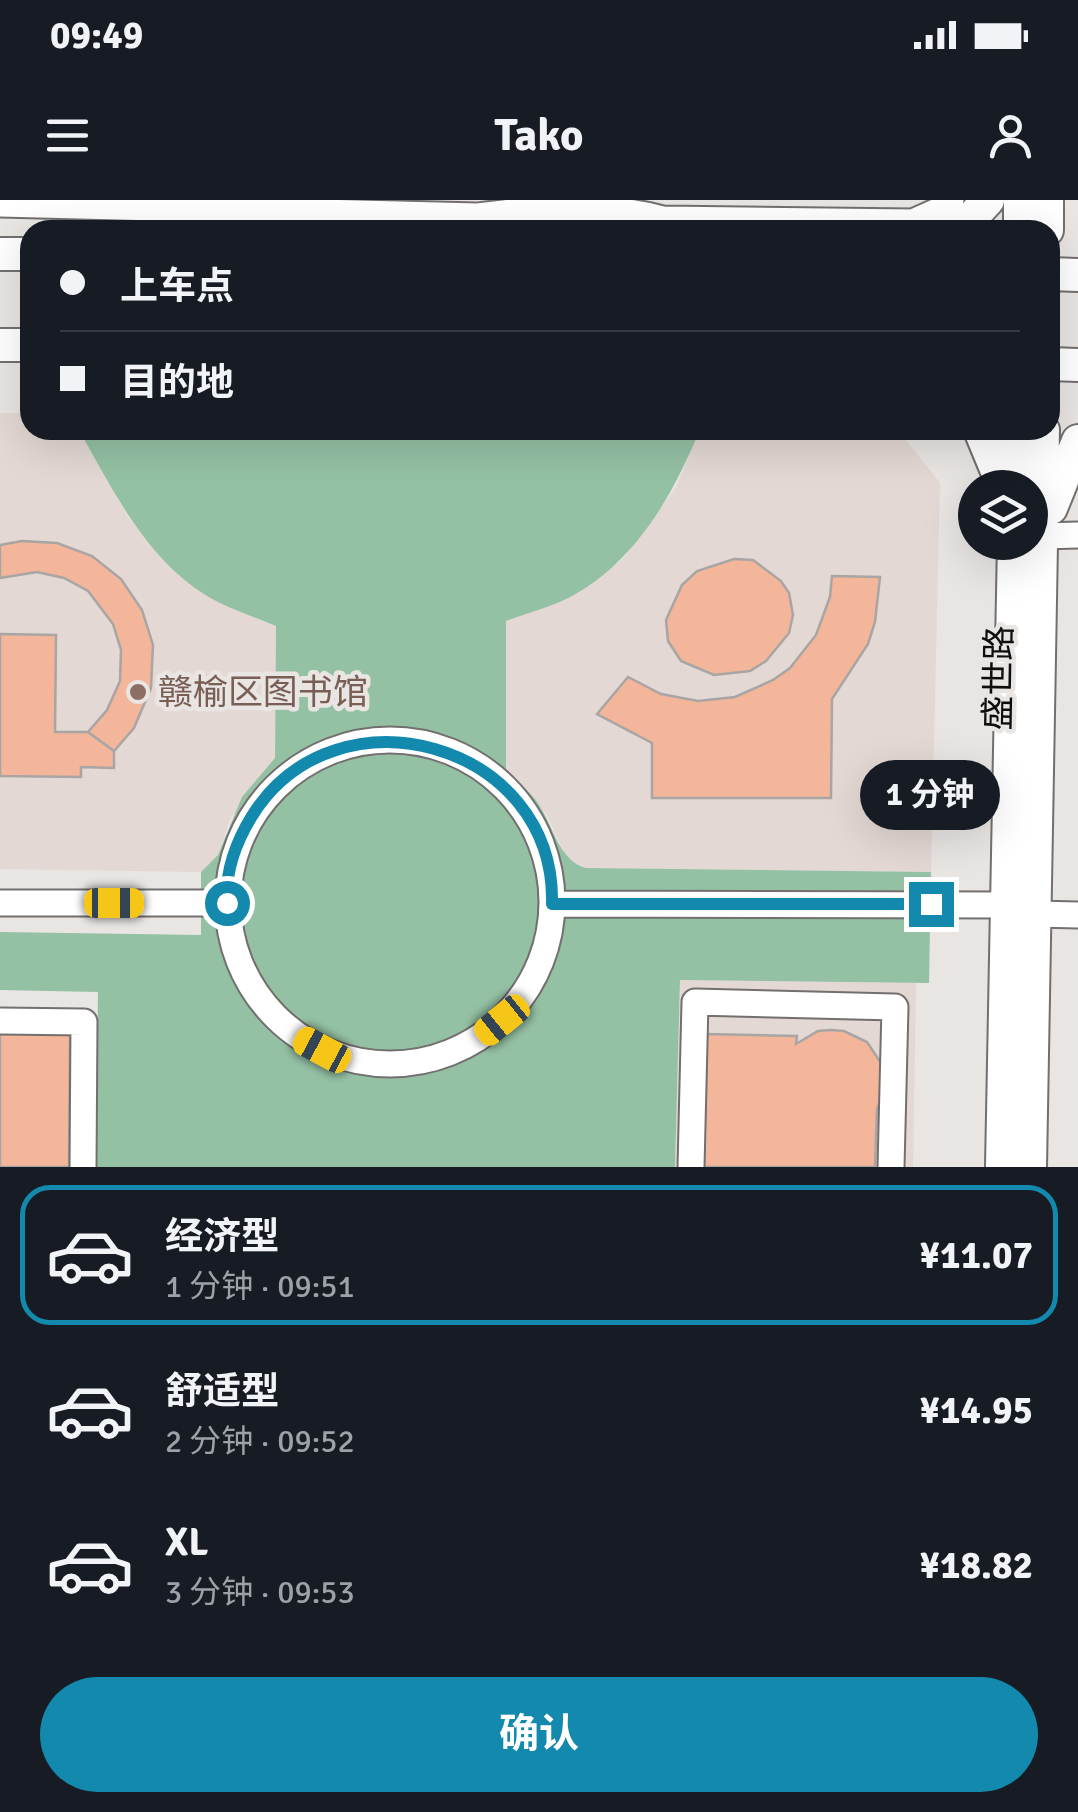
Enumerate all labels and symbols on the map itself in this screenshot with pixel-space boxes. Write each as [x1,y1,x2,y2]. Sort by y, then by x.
street label: 盛世路 [977,625,1021,731]
place label: 赣榆区图书馆 [158,671,368,714]
marker: 赣榆区图书馆 [127,681,149,703]
callout: 1 分钟 [861,759,1001,829]
route start [205,881,250,926]
route end [909,882,954,927]
car [84,888,144,918]
car [469,989,535,1051]
car [288,1023,356,1077]

